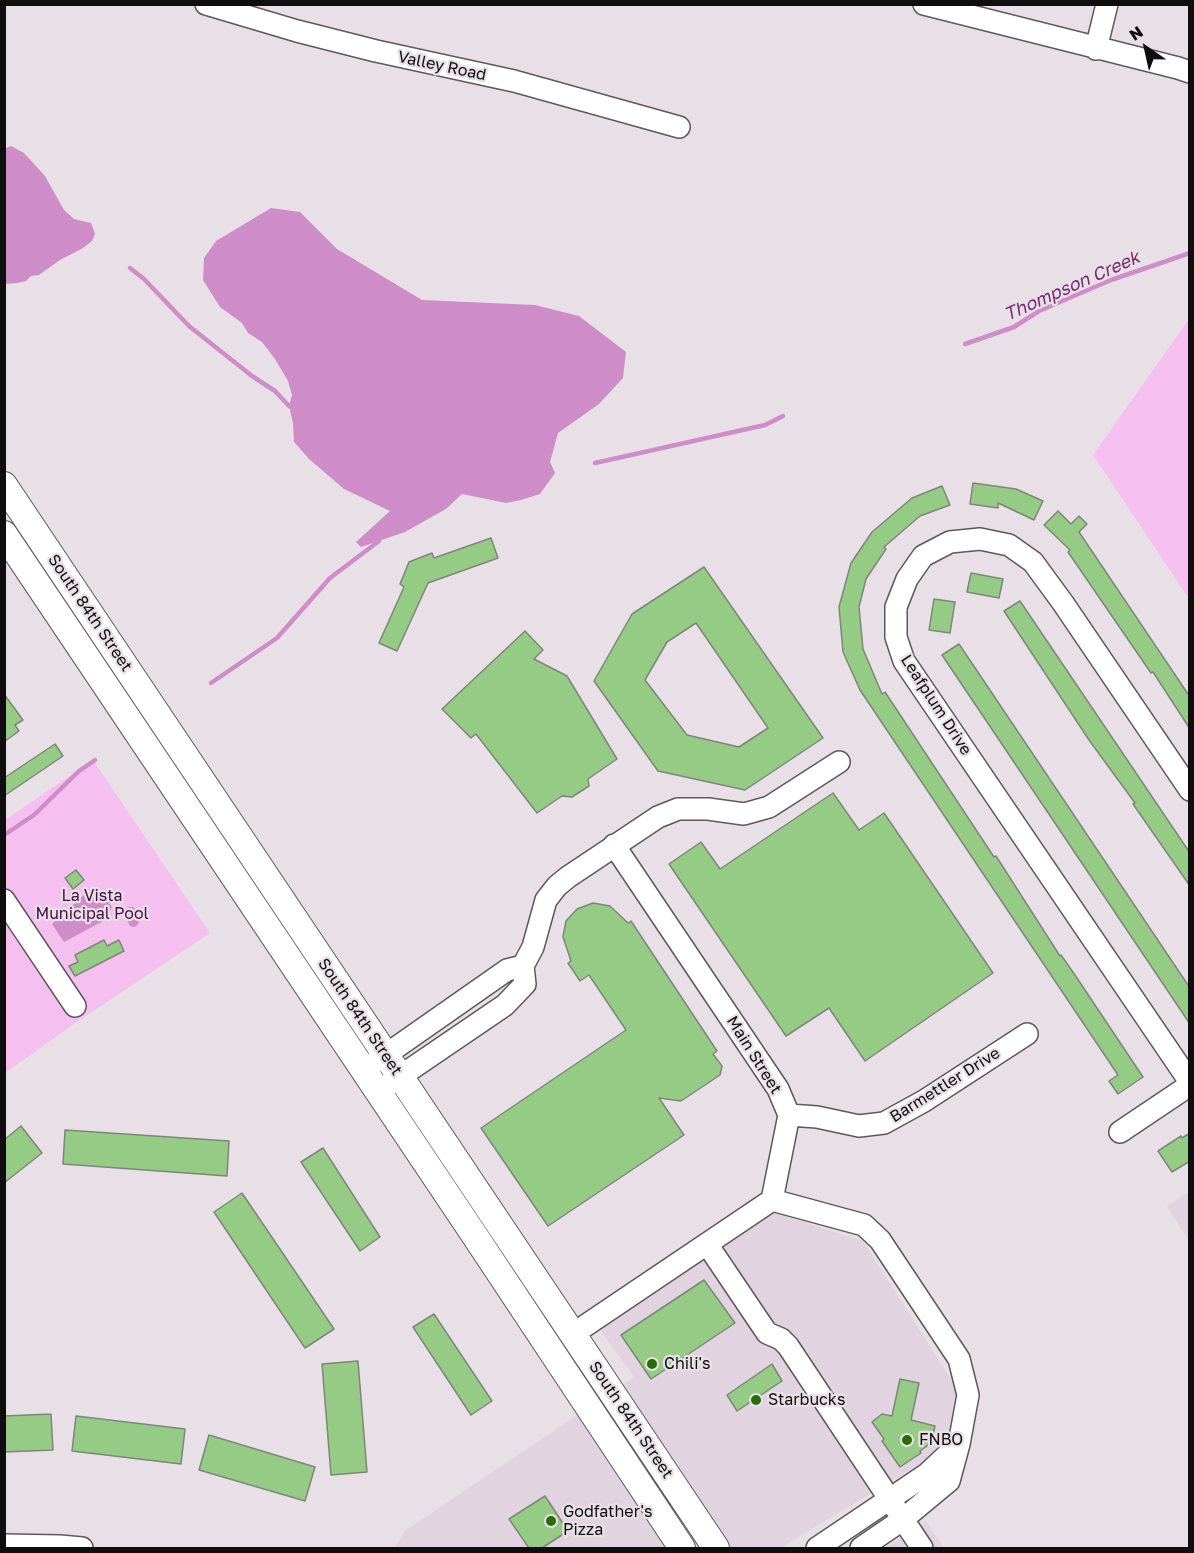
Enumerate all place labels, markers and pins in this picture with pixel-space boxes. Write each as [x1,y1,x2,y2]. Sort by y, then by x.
place label: Chili's [664,1354,710,1374]
marker: Chili's [645,1357,659,1371]
place label: Starbucks [768,1390,845,1410]
marker: Starbucks [749,1393,763,1407]
place label: FNBO [919,1430,963,1450]
marker: FNBO [900,1433,914,1447]
place label: Godfather's Pizza [563,1502,653,1540]
marker: Godfather's Pizza [544,1514,558,1528]

